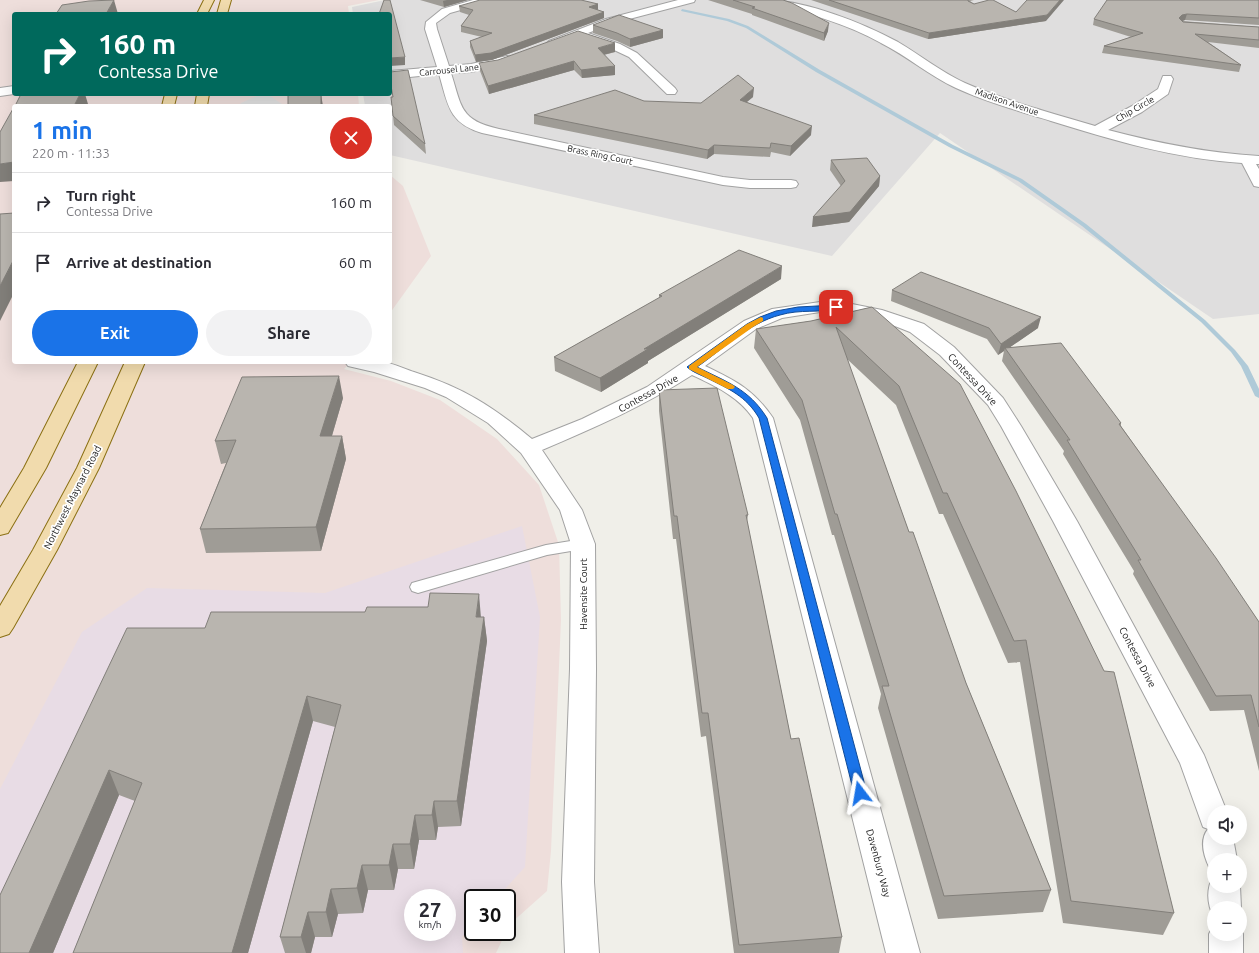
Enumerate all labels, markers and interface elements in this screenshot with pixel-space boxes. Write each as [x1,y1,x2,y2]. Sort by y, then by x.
icon: right [32,28,84,80]
text: 160 m [98,28,176,59]
text: Contessa Drive [98,61,218,81]
street label: Carrousel Lane [419,62,479,78]
street label: Madison Avenue [974,86,1040,118]
street label: Chip Circle [1114,94,1156,124]
text: 1 min [32,117,93,144]
button: close [330,117,372,159]
street label: Brass Ring Court [566,143,634,167]
text: 220 m · 11:33 [32,146,110,160]
text: Turn right [66,187,136,204]
icon: right [32,192,54,214]
text: 160 m [330,194,372,211]
text: Contessa Drive [66,204,153,218]
icon: arrive [32,252,54,274]
text: Arrive at destination [66,254,212,271]
text: 60 m [339,254,372,271]
pin [819,290,853,324]
icon: arrive [825,296,847,318]
button: Exit [32,310,198,356]
button: Share [206,310,372,356]
street label: Contessa Drive [946,351,999,408]
street label: Contessa Drive [616,372,680,414]
street label: Northwest Maynard Road [42,443,103,551]
street label: Havensite Court [578,558,589,630]
street label: Contessa Drive [1117,625,1158,689]
position arrow [839,772,881,814]
map controls [1207,805,1247,941]
button: sound [1207,805,1247,845]
street label: Davenbury Way [864,828,893,899]
button: + [1207,853,1247,893]
speed limit sign: 30 [464,889,516,941]
text: 27 [419,898,441,921]
button: − [1207,901,1247,941]
text: km/h [418,919,442,930]

